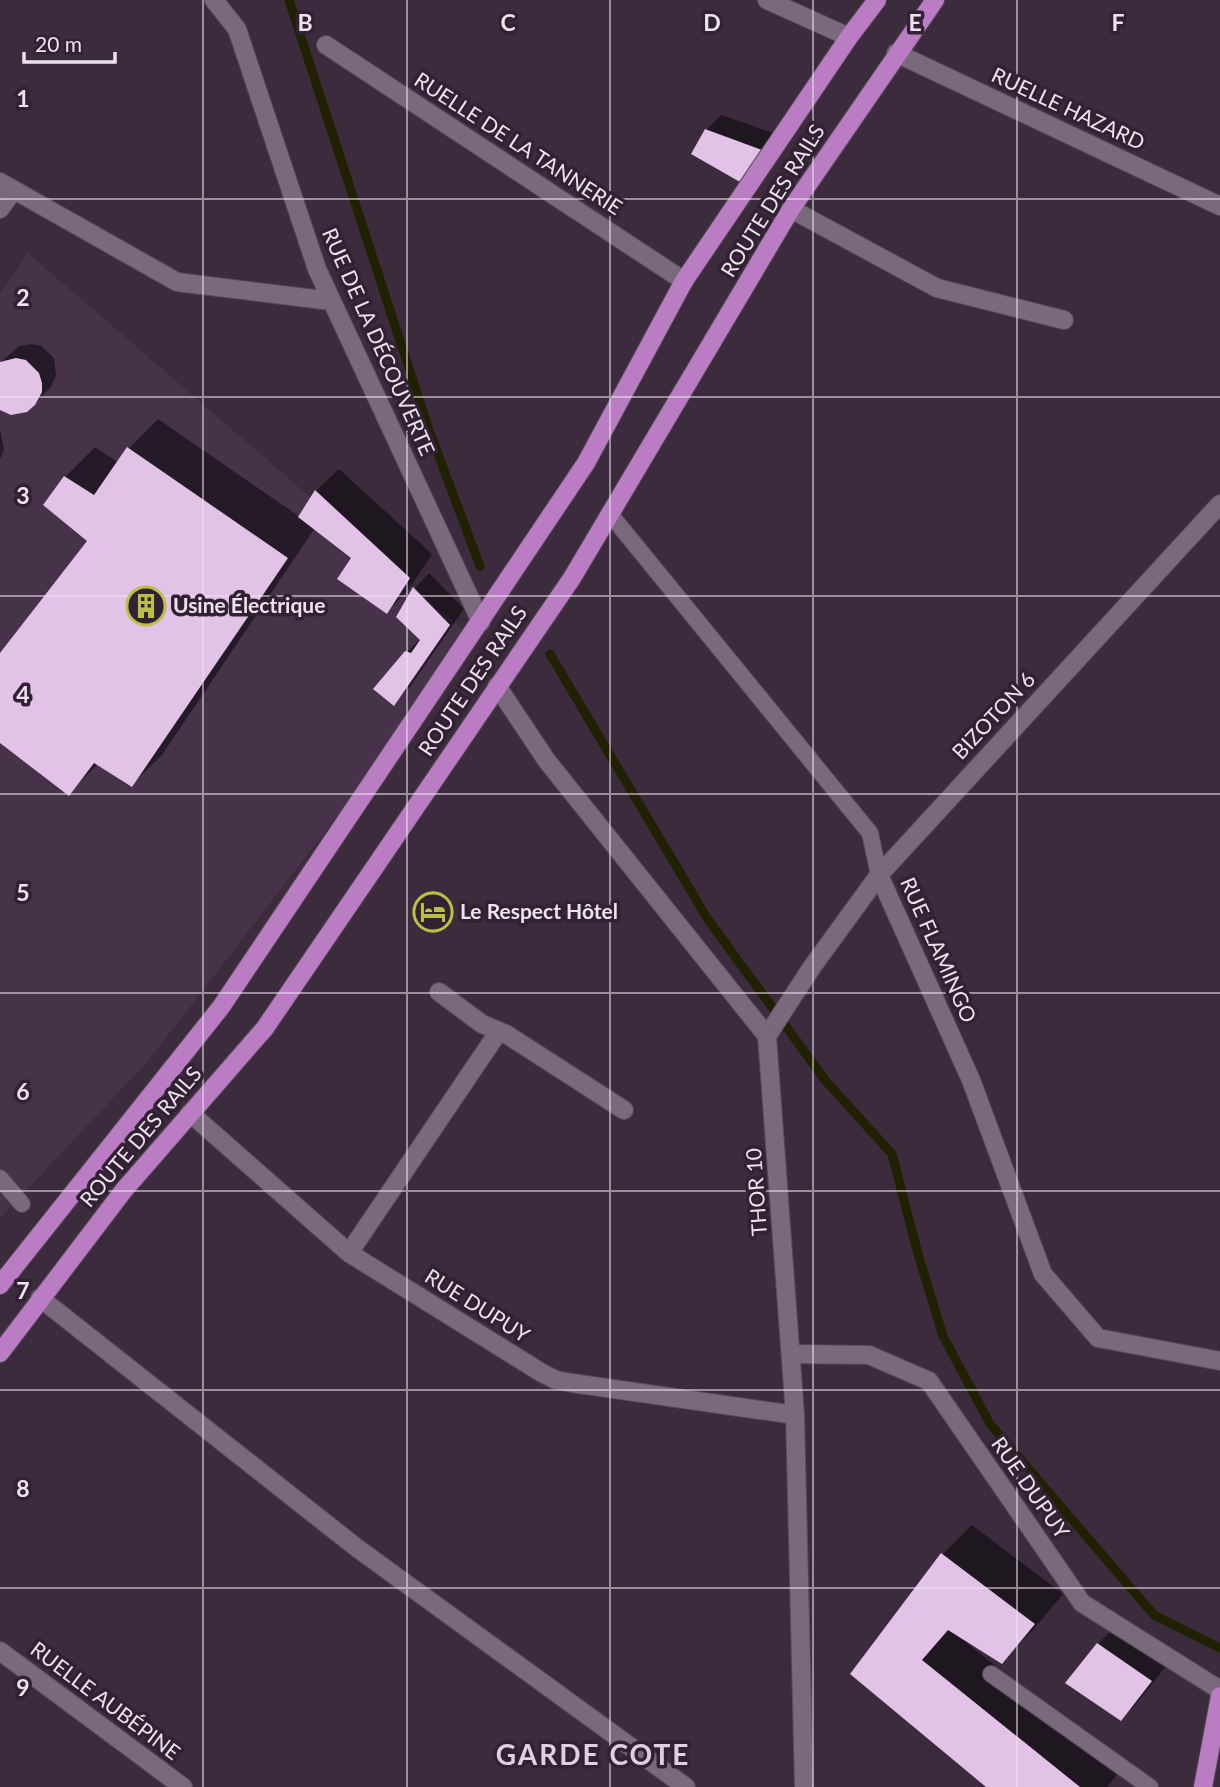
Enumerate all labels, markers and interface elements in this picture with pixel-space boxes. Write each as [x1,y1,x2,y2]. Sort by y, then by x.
text: B [297,8,313,36]
text: C [500,8,516,36]
text: D [703,8,721,36]
text: E [908,8,922,36]
text: F [1111,8,1125,36]
scale bar [24,21,116,65]
text: 20 m [35,31,82,56]
street label: RUELLE HAZARD [988,61,1149,154]
street label: RUELLE DE LA TANNERIE [410,66,627,219]
text: 1 [16,84,30,112]
street label: ROUTE DES RAILS [715,119,829,281]
street label: RUE DE LA DÉCOUVERTE [318,224,441,459]
text: 2 [16,283,30,311]
text: 3 [16,481,30,509]
building icon: Usine Électrique [125,585,167,627]
place label: Usine Électrique [173,592,325,617]
street label: ROUTE DES RAILS [412,600,531,760]
street label: BIZOTON 6 [946,666,1040,764]
text: 4 [16,680,30,708]
street label: RUE FLAMINGO [896,873,983,1026]
text: 5 [16,878,30,906]
hotel icon: Le Respect Hôtel [412,891,454,933]
place label: Le Respect Hôtel [460,898,618,923]
street label: ROUTE DES RAILS [74,1061,206,1211]
text: 6 [16,1077,30,1105]
street label: THOR 10 [740,1147,771,1237]
street label: RUE DUPUY [421,1263,535,1347]
text: 7 [16,1276,30,1304]
street label: RUE DUPUY [987,1431,1076,1544]
text: 8 [16,1474,30,1502]
street label: RUELLE AUBÉPINE [26,1635,186,1764]
text: 9 [16,1673,30,1701]
district label: GARDE COTE [496,1737,690,1771]

